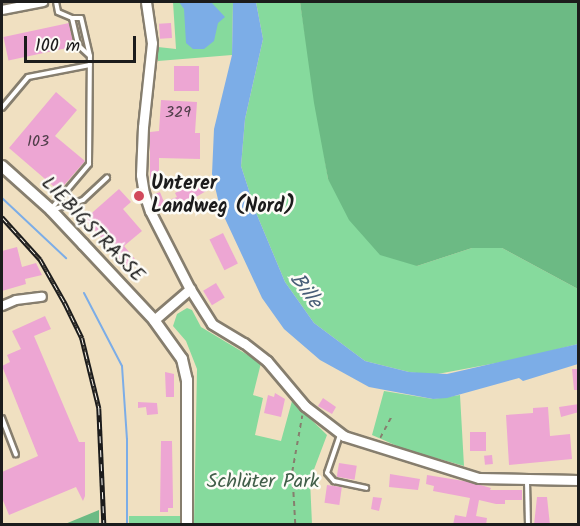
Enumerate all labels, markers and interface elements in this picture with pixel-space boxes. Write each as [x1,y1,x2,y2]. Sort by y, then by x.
scale bar [27,24,140,62]
text: 100 m [35,32,80,61]
house number: 329 [165,103,191,123]
house number: 103 [27,132,49,152]
street label: LIEBIGSTRASSE [35,172,149,288]
place label: Unterer Landweg (Nord) [151,172,295,219]
marker: Unterer Landweg (Nord) [132,189,146,203]
water label: Bille [283,268,327,314]
park label: Schlüter Park [207,470,319,494]

